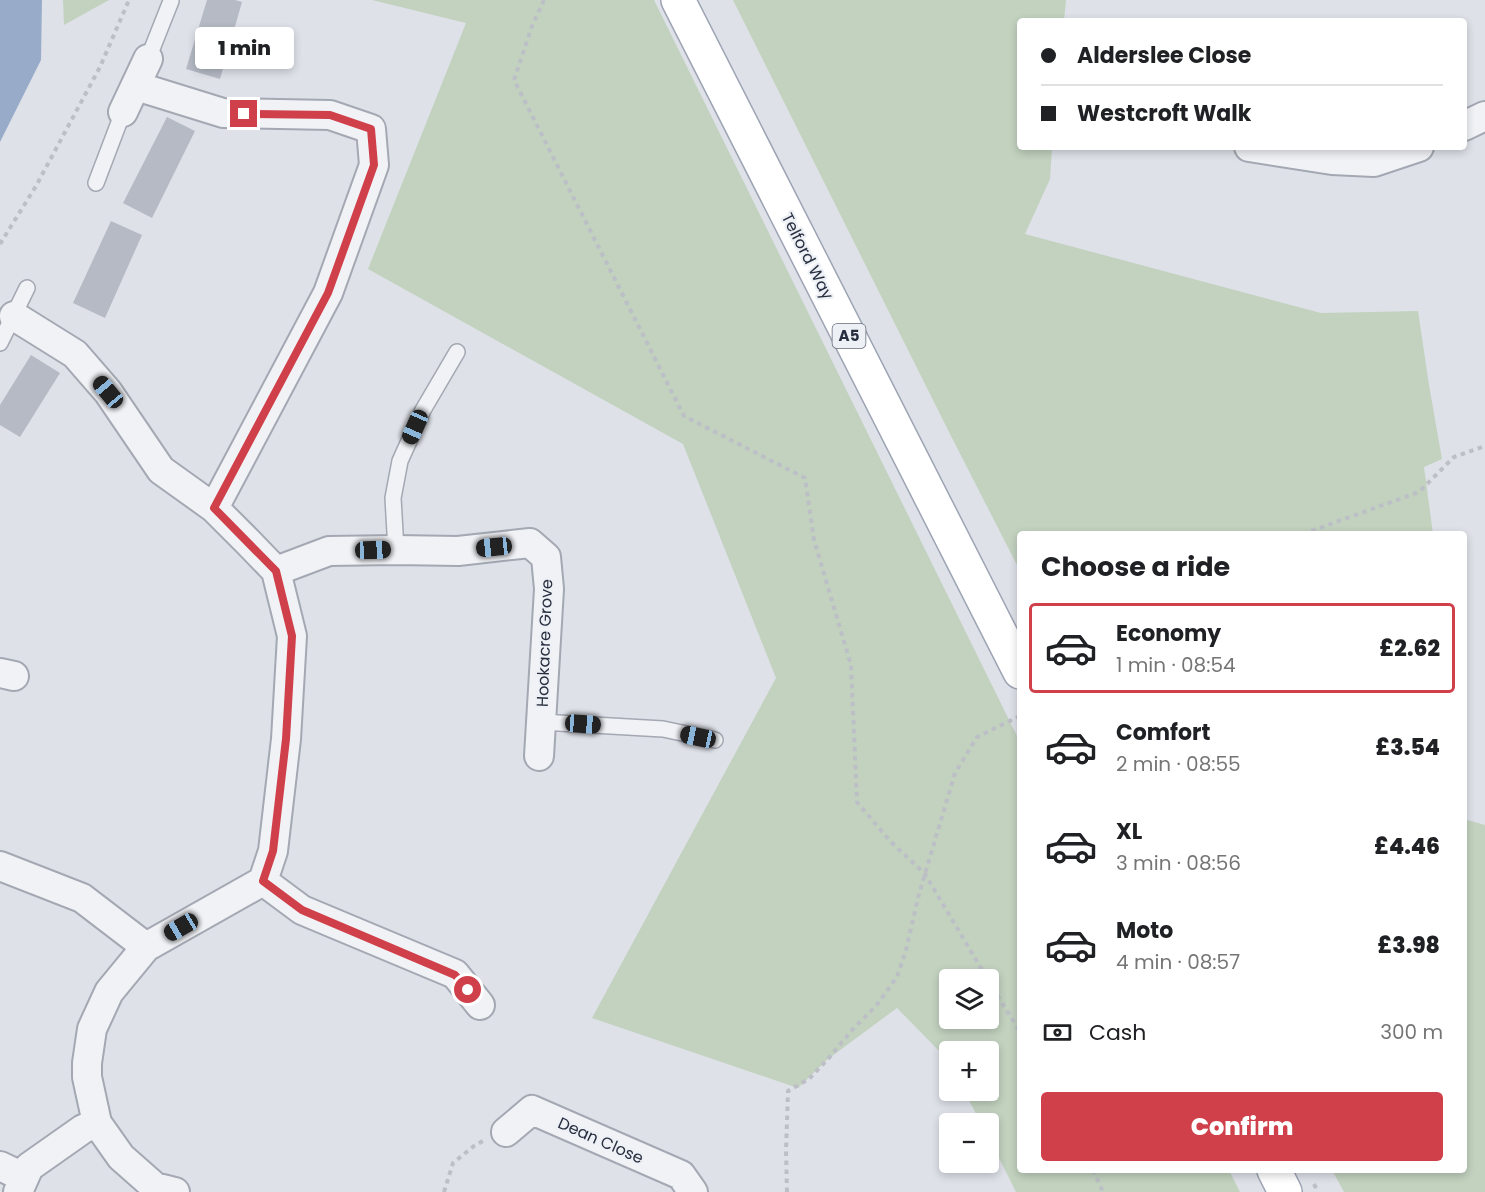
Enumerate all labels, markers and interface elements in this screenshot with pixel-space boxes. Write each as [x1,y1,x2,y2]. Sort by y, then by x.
callout: 1 min [194,27,294,69]
text: 1 min [218,34,271,62]
text: Alderslee Close [1077,40,1251,71]
text: Westcroft Walk [1077,98,1251,129]
route end [230,100,257,127]
street label: Telford Way [776,209,839,304]
road number: A5 [832,324,866,348]
car [90,372,126,412]
car [399,407,431,447]
car [475,536,513,558]
car [355,540,391,560]
text: Choose a ride [1041,548,1230,585]
street label: Hookacre Grove [531,579,558,707]
text: Economy [1116,618,1221,649]
icon: car [1044,621,1098,675]
text: £2.62 [1380,633,1440,664]
text: 1 min · 08:54 [1116,651,1236,679]
car [564,714,602,734]
text: Comfort [1116,717,1210,748]
icon: car [1044,720,1098,774]
car [679,724,717,750]
text: £3.54 [1376,732,1440,763]
text: 2 min · 08:55 [1116,750,1241,778]
text: XL [1116,816,1142,847]
icon: car [1044,819,1098,873]
text: £4.46 [1374,831,1440,862]
text: 3 min · 08:56 [1116,849,1241,877]
car [161,910,201,944]
text: Moto [1116,915,1173,946]
icon: car [1044,918,1098,972]
text: £3.98 [1377,930,1440,961]
text: 4 min · 08:57 [1116,948,1240,976]
map controls [939,969,999,1173]
button: layers [939,969,999,1029]
route start [454,976,481,1003]
icon: cash [1041,1016,1074,1049]
text: Cash [1089,1017,1146,1048]
text: 300 m [1380,1018,1443,1046]
button: + [939,1041,999,1101]
button: Confirm [1041,1092,1443,1161]
street label: Dean Close [554,1111,647,1170]
button: − [939,1113,999,1173]

